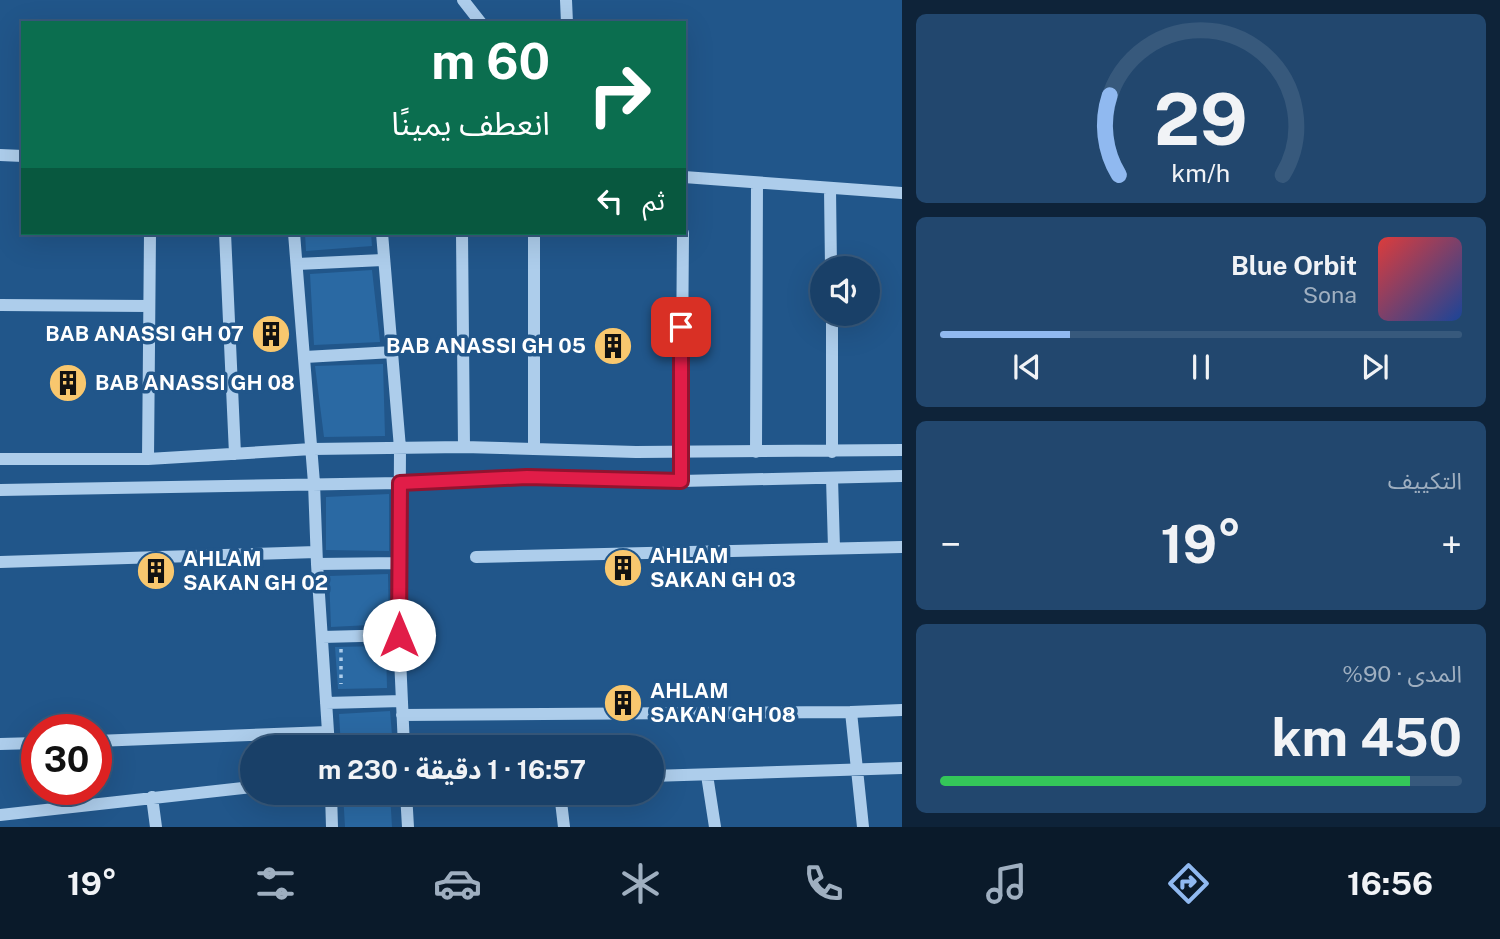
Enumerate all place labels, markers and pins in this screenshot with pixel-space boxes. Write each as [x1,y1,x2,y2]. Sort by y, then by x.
pin [651,297,711,357]
building icon: BAB ANASSI GH 07 [250,313,292,355]
place label: BAB ANASSI GH 07 [45,321,244,346]
building icon: BAB ANASSI GH 05 [592,325,634,367]
place label: BAB ANASSI GH 05 [386,333,586,358]
building icon: BAB ANASSI GH 08 [47,362,89,404]
place label: BAB ANASSI GH 08 [95,370,295,395]
place label: AHLAM SAKAN GH 03 [650,543,796,592]
place label: AHLAM SAKAN GH 02 [183,546,328,595]
building icon: AHLAM SAKAN GH 03 [602,547,644,589]
building icon: AHLAM SAKAN GH 02 [135,550,177,592]
place label: AHLAM SAKAN GH 08 [650,678,796,727]
building icon: AHLAM SAKAN GH 08 [602,682,644,724]

